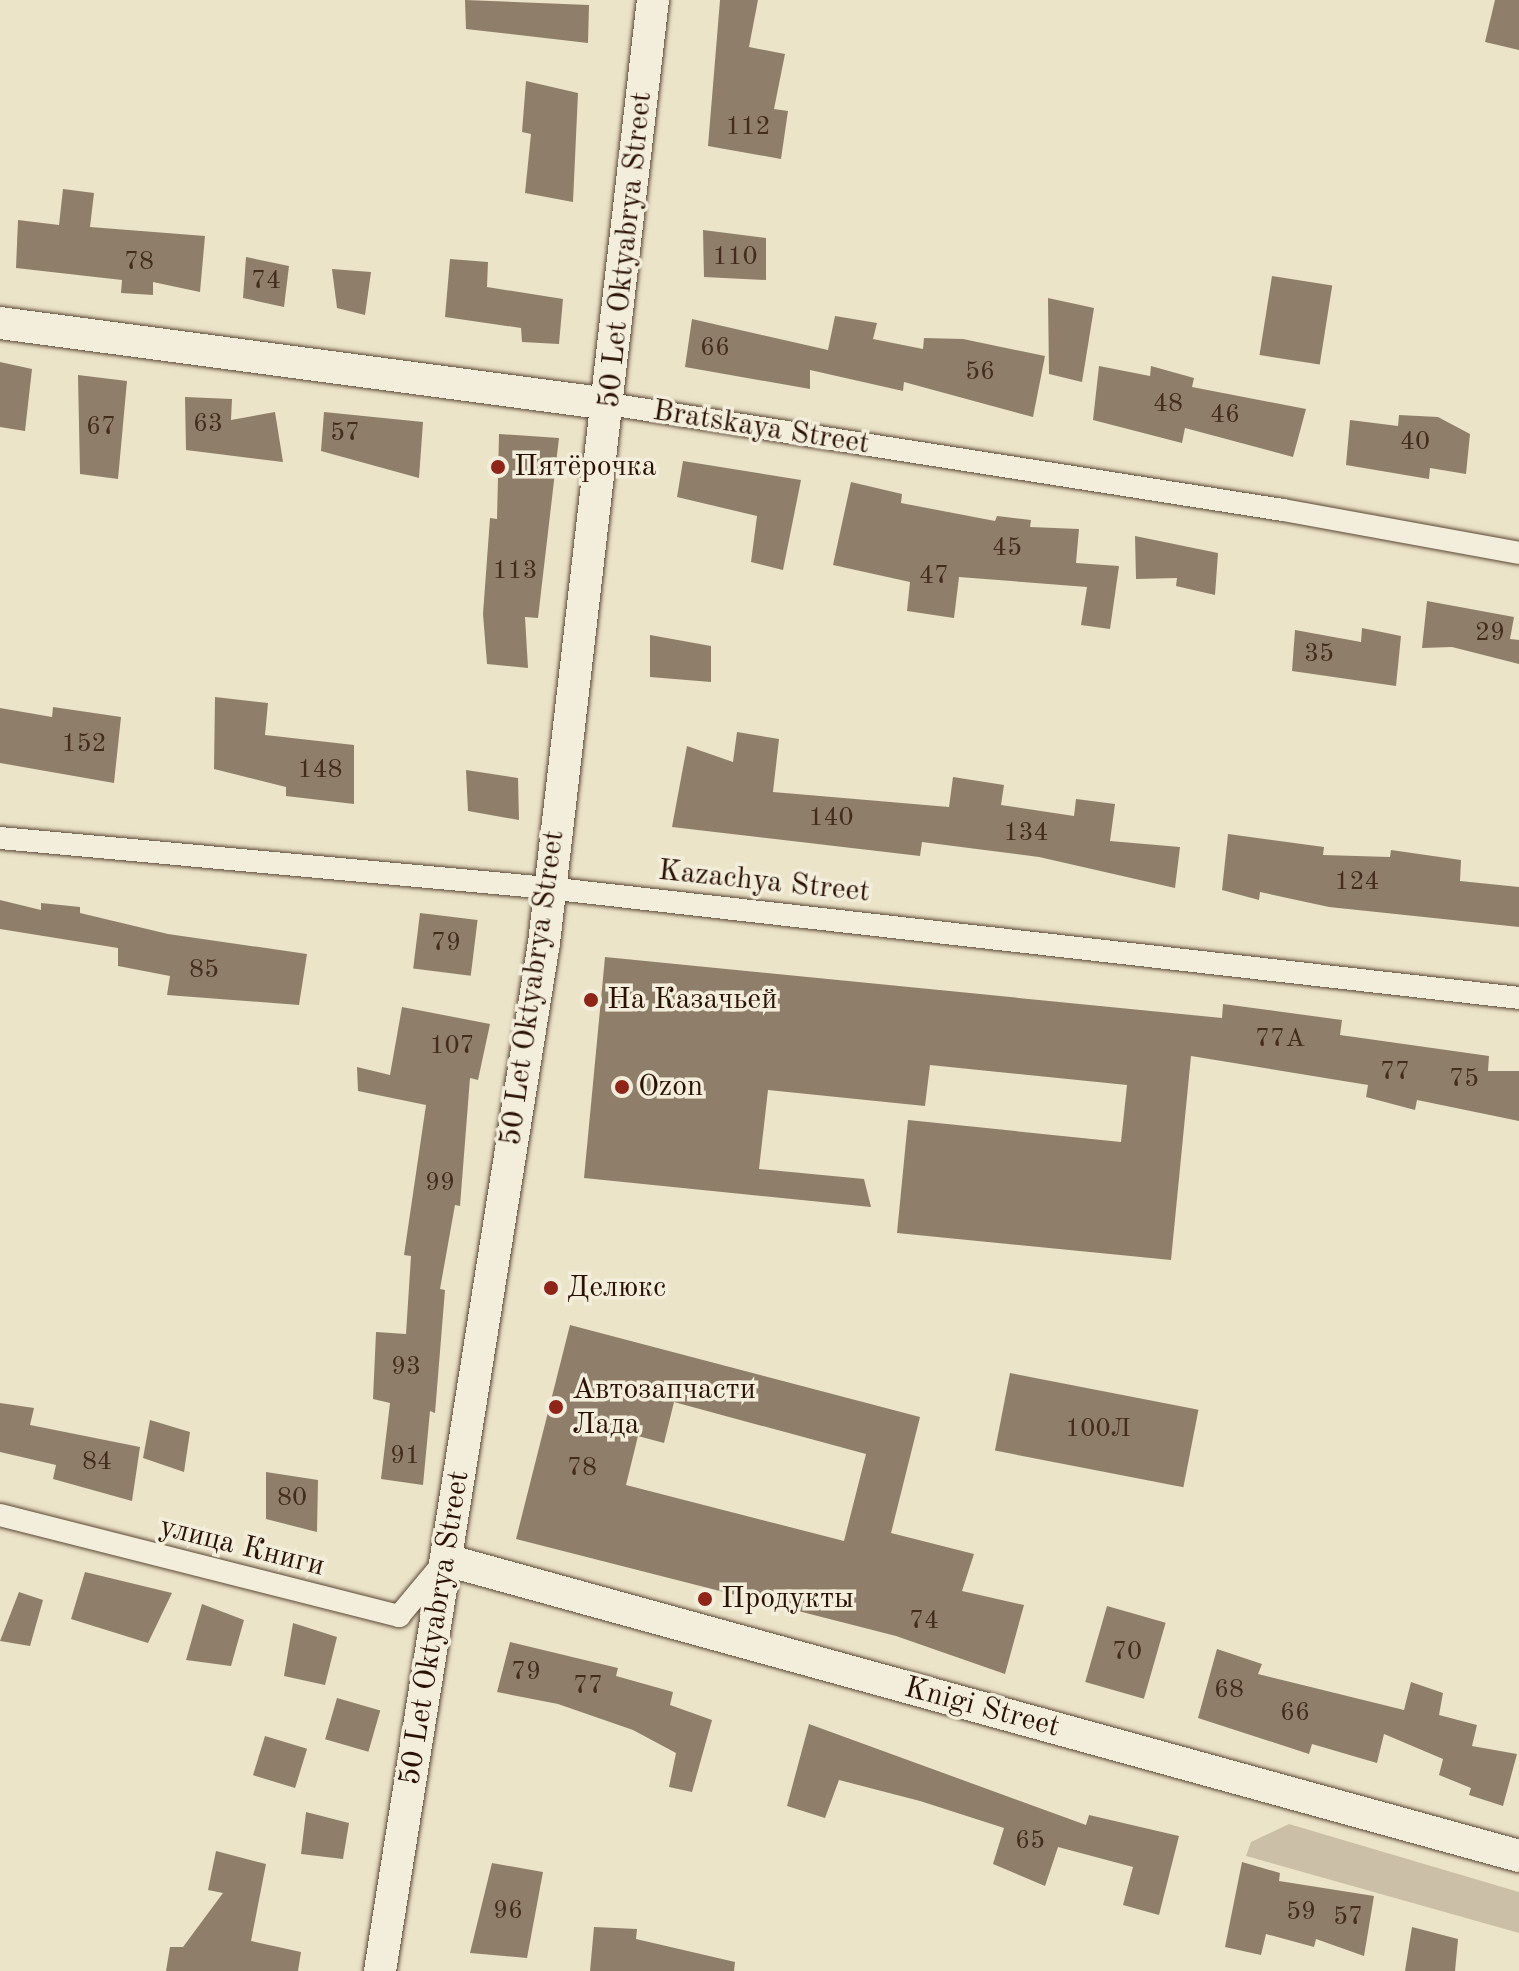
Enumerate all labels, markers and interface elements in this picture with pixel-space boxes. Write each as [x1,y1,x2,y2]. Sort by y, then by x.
street label: 50 Let Oktyabrya Street [591,90,661,410]
house number: 112 [725,112,771,144]
house number: 110 [712,242,758,274]
house number: 78 [124,247,154,279]
house number: 74 [251,266,281,298]
house number: 66 [700,333,730,365]
house number: 56 [965,357,995,389]
house number: 48 [1153,389,1183,421]
street label: Bratskaya Street [650,393,872,463]
house number: 46 [1210,400,1240,432]
house number: 63 [193,409,223,441]
house number: 67 [86,412,116,444]
house number: 57 [330,418,360,450]
house number: 40 [1400,427,1430,459]
place label: Пятёрочка [514,449,656,485]
marker: Пятёрочка [489,458,507,476]
house number: 45 [992,533,1022,565]
house number: 113 [492,556,538,588]
house number: 47 [919,561,949,593]
house number: 29 [1475,618,1505,650]
house number: 35 [1304,639,1334,671]
house number: 152 [61,729,107,761]
house number: 148 [297,755,343,787]
house number: 140 [808,803,854,835]
house number: 134 [1003,818,1049,850]
street label: 50 Let Oktyabrya Street [493,828,573,1148]
street label: Kazachya Street [656,853,872,911]
house number: 124 [1334,867,1380,899]
house number: 79 [431,928,461,960]
house number: 85 [189,955,219,987]
place label: На Казачьей [607,982,777,1018]
marker: На Казачьей [582,991,600,1009]
house number: 77А [1255,1024,1305,1056]
house number: 107 [429,1031,475,1063]
house number: 77 [1380,1057,1410,1089]
house number: 75 [1449,1064,1479,1096]
place label: Ozon [638,1069,703,1105]
marker: Ozon [613,1078,631,1096]
house number: 99 [425,1168,455,1200]
place label: Делюкс [567,1270,666,1306]
marker: Делюкс [542,1279,560,1297]
house number: 93 [391,1352,421,1384]
place label: Автозапчасти Лада [572,1372,756,1442]
marker: Автозапчасти Лада [547,1398,565,1416]
house number: 100Л [1065,1414,1131,1446]
house number: 91 [390,1441,420,1473]
house number: 84 [82,1447,112,1479]
house number: 78 [567,1453,597,1485]
street label: 50 Let Oktyabrya Street [392,1468,478,1788]
house number: 80 [277,1483,307,1515]
street label: улица Книги [156,1509,328,1585]
place label: Продукты [721,1581,854,1617]
marker: Продукты [696,1590,714,1608]
house number: 74 [909,1606,939,1638]
house number: 70 [1112,1637,1142,1669]
house number: 79 [511,1657,541,1689]
street label: Knigi Street [900,1670,1064,1746]
house number: 77 [573,1671,603,1703]
house number: 68 [1214,1675,1244,1707]
house number: 66 [1280,1698,1310,1730]
house number: 65 [1015,1826,1045,1858]
house number: 96 [493,1896,523,1928]
house number: 59 [1286,1897,1316,1929]
house number: 57 [1333,1902,1363,1934]

